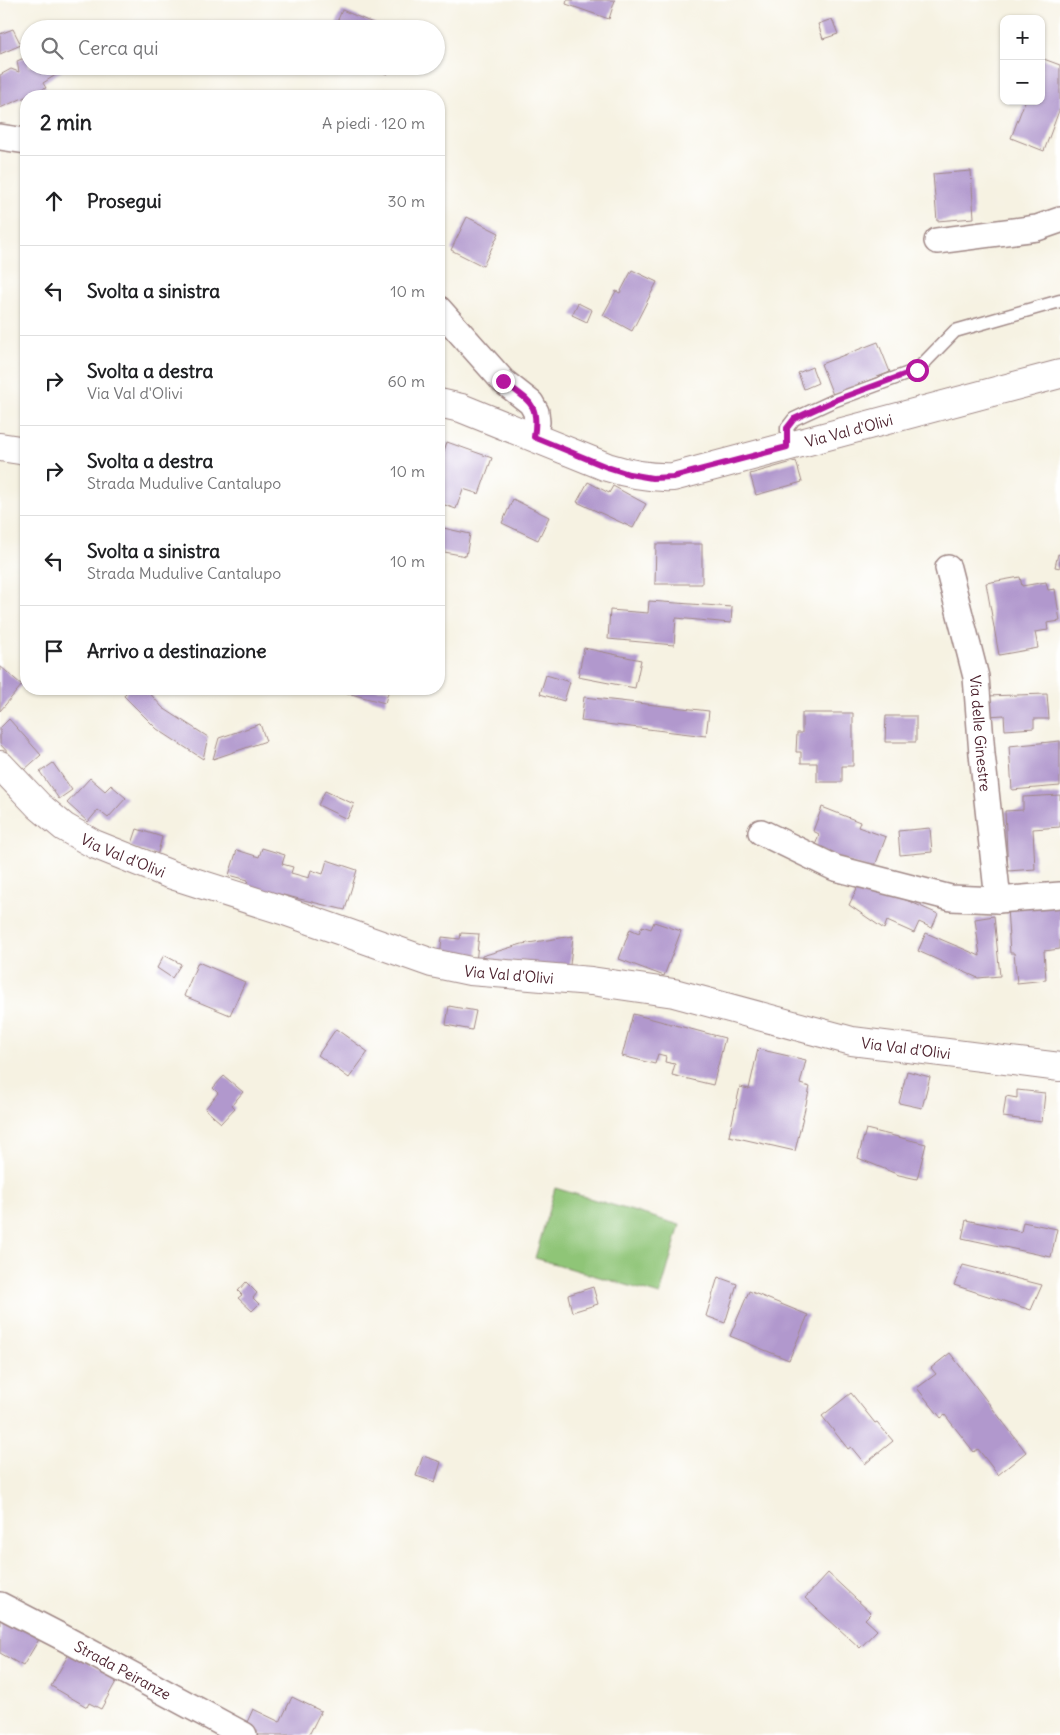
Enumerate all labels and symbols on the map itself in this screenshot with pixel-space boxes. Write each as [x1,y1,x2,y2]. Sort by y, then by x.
route start [906,359,929,382]
route end [492,370,515,393]
street label: Via Val d'Olivi [803,409,895,451]
street label: Via delle Ginestre [966,674,996,792]
street label: Via Val d'Olivi [77,829,168,881]
street label: Via Val d'Olivi [462,960,554,987]
street label: Via Val d'Olivi [860,1033,952,1063]
street label: Strada Peiranze [71,1636,174,1703]

